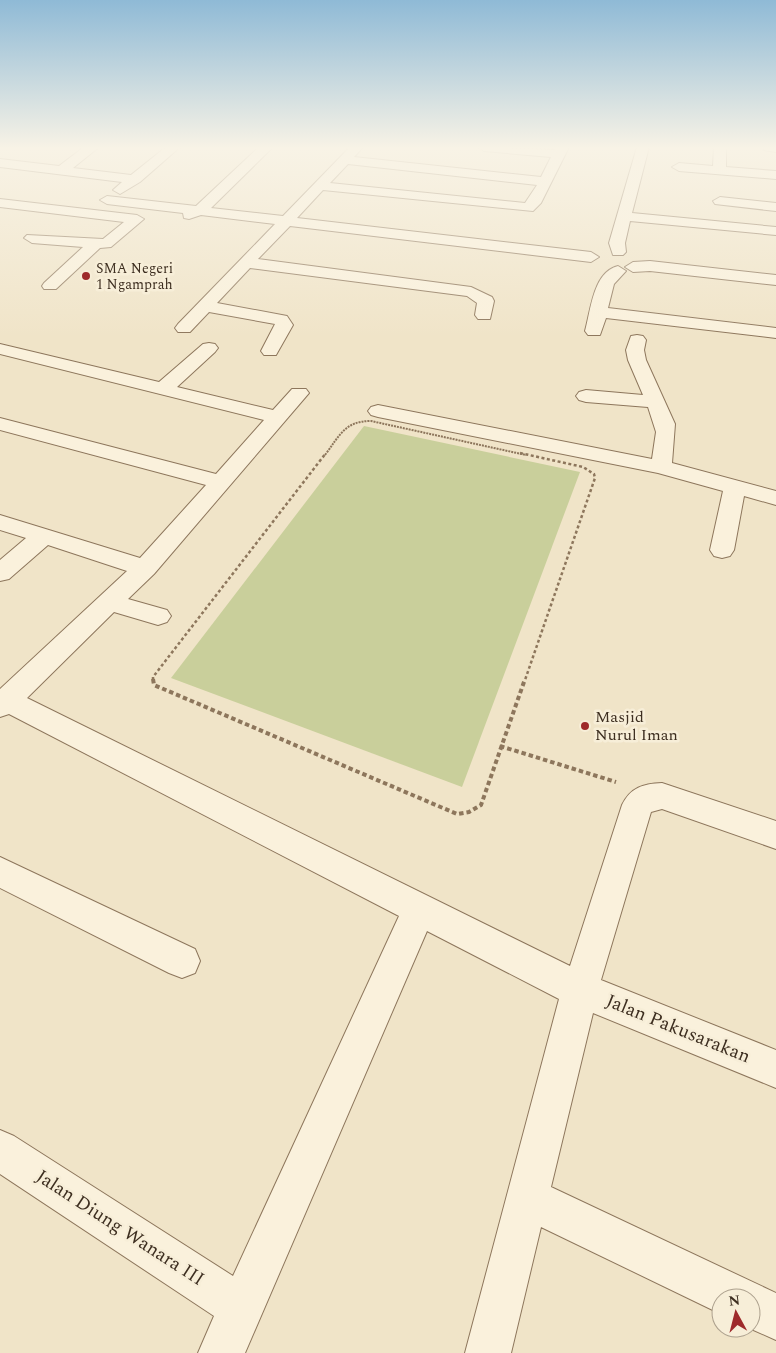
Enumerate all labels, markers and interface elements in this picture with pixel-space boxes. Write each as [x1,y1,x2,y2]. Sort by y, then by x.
place label: SMA Negeri 1 Ngamprah [96,258,173,295]
marker: SMA Negeri 1 Ngamprah [80,270,92,282]
place label: Masjid Nurul Iman [595,705,678,747]
marker: Masjid Nurul Iman [579,720,591,732]
street label: Jalan Pakusarakan [601,987,755,1071]
street label: Jalan Diung Wanara III [30,1162,210,1294]
north arrow [711,1288,761,1338]
text: N [728,1289,741,1312]

